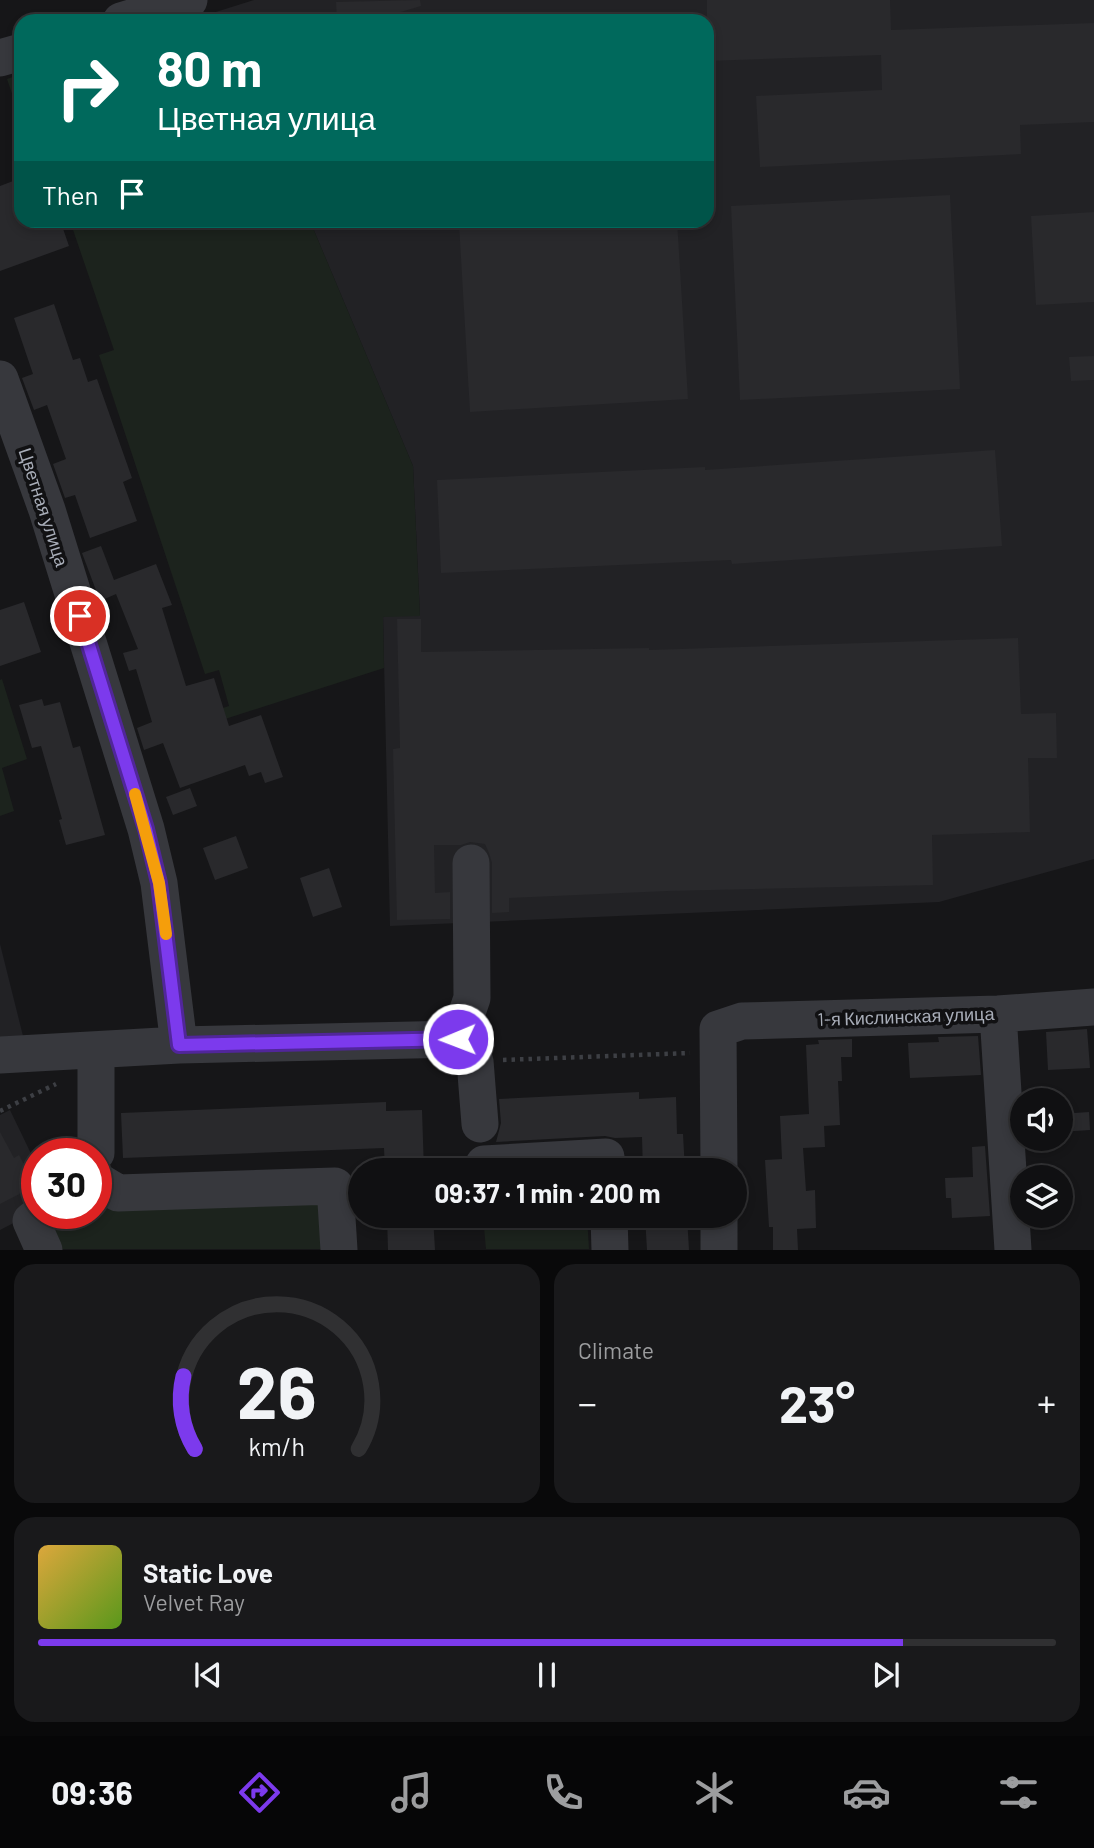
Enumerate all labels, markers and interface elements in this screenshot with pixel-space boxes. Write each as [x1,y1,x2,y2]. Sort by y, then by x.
text: 80 m [157,38,262,97]
icon: right [42,42,133,133]
text: Цветная улица [157,98,376,136]
icon: arrive [113,175,151,213]
text: Then [42,179,99,210]
street label: Цветная улица [15,445,74,570]
pin [50,586,110,646]
icon: arrive [61,597,99,635]
position arrow [421,1002,495,1076]
street label: 1-я Кислинская улица [817,1002,996,1030]
map controls [1010,1088,1073,1228]
button: sound [1010,1088,1073,1151]
speed limit sign: 30 [21,1138,112,1229]
button: layers [1010,1165,1073,1228]
text: 09:37 · 1 min · 200 m [434,1177,661,1208]
text: Climate [578,1336,654,1364]
text: 26 [237,1347,317,1435]
text: 23° [779,1371,855,1433]
text: − [578,1379,597,1425]
text: + [1037,1379,1056,1425]
text: km/h [249,1431,305,1461]
text: Static Love [143,1557,273,1588]
text: Velvet Ray [143,1588,245,1616]
icon: previous [189,1656,227,1694]
icon: pause [528,1656,566,1694]
icon: next [867,1656,905,1694]
icon: directions [235,1768,284,1817]
icon: music [387,1768,436,1817]
icon: phone [539,1768,588,1817]
icon: climate [690,1768,739,1817]
icon: car [842,1768,891,1817]
icon: filters [994,1768,1043,1817]
text: 09:36 [51,1773,133,1811]

